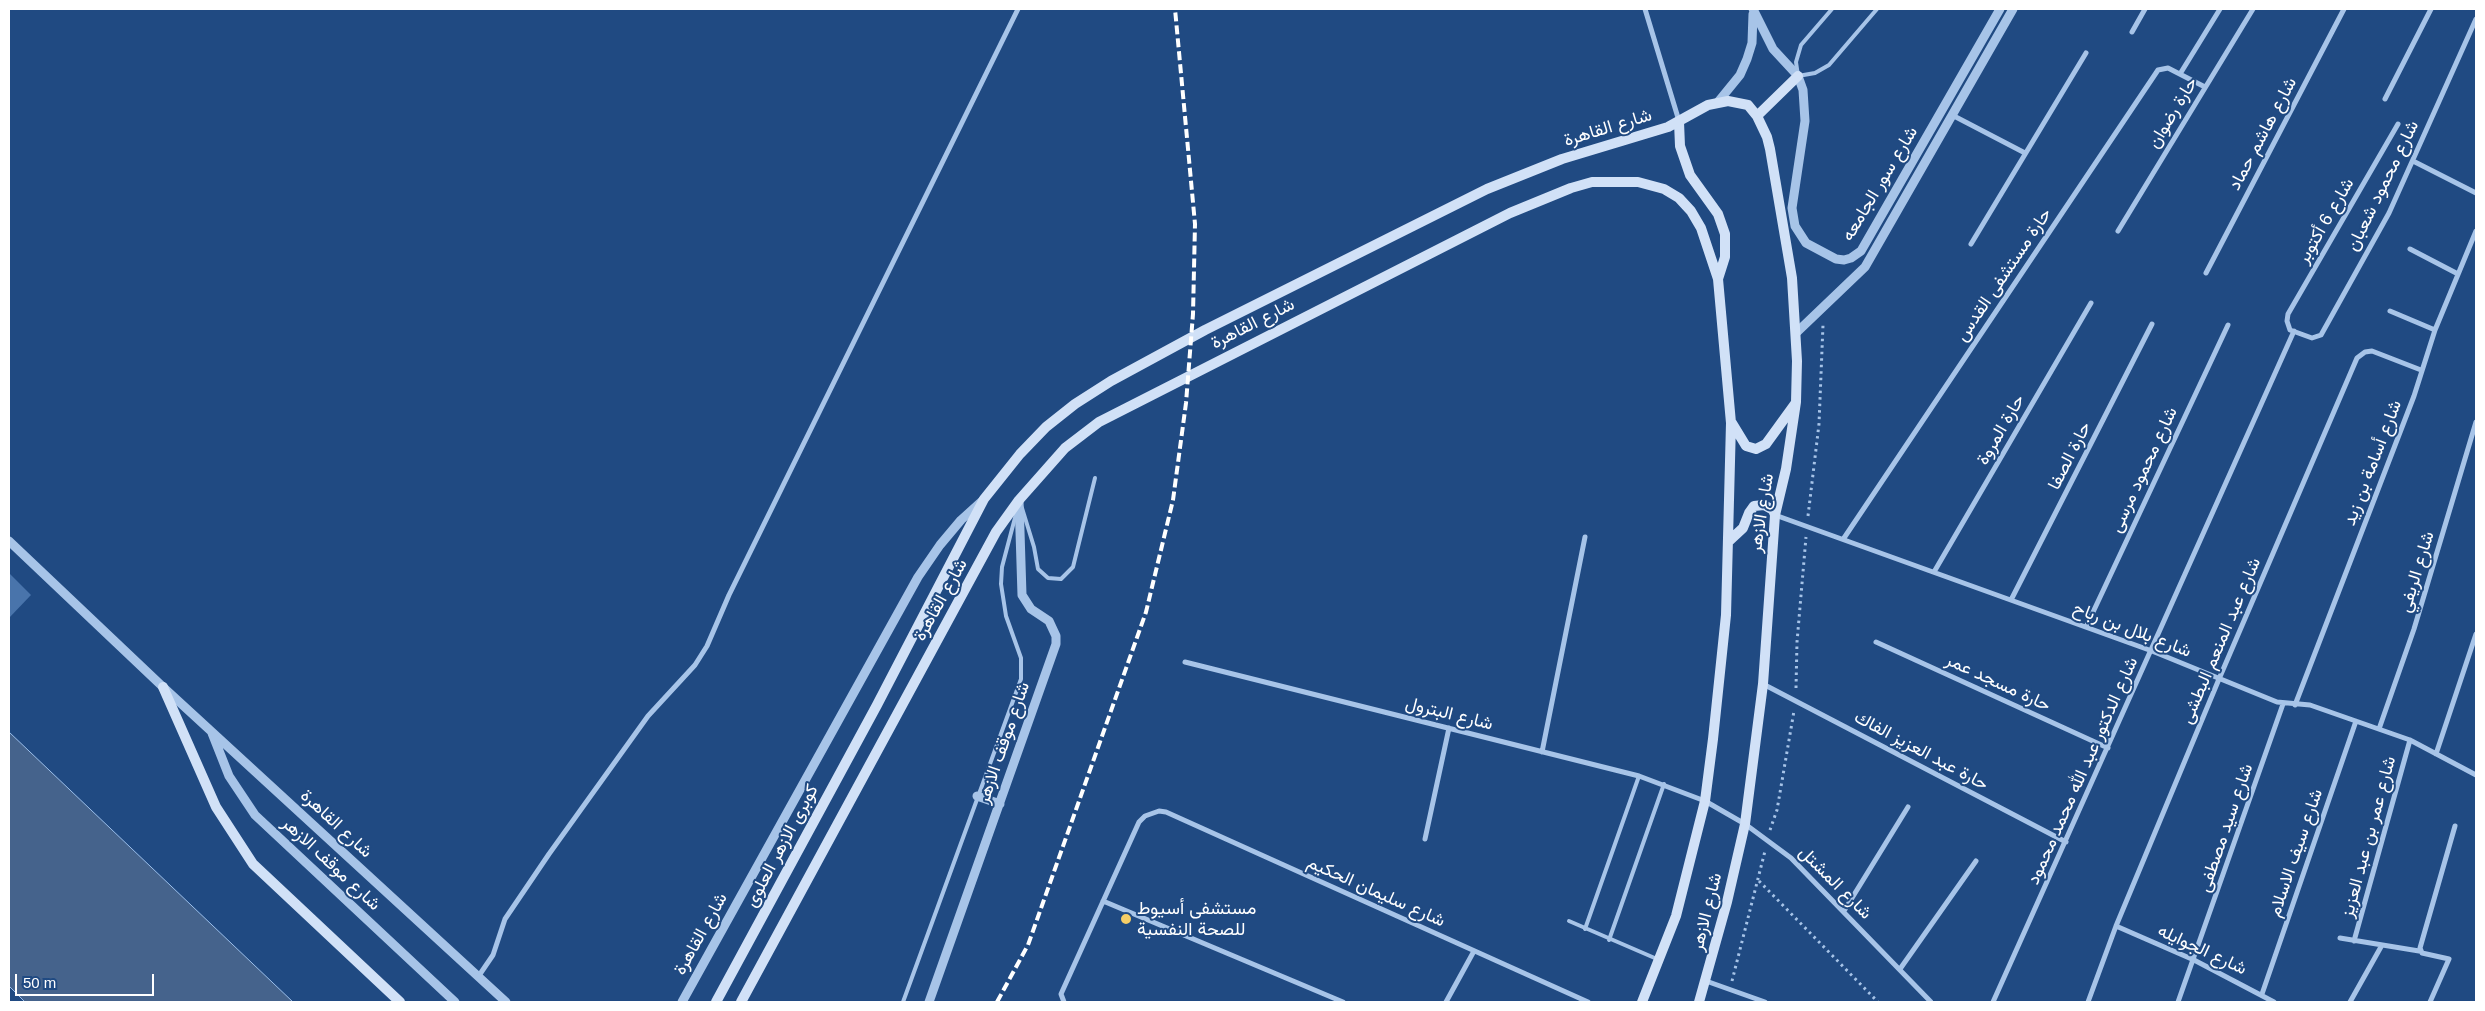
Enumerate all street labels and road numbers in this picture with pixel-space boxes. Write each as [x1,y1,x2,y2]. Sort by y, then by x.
street label: حارة رضوان [2143,74,2203,152]
street label: شارع هاشم حماد [2224,74,2302,194]
street label: شارع القاهرة [1561,104,1655,152]
street label: شارع محمود شعبان [2342,117,2424,255]
street label: شارع سور الجامعه [1837,123,1923,245]
street label: شارع 6 أكتوبر [2293,174,2359,268]
street label: حارة مستشفى القدس [1951,204,2057,346]
street label: شارع القاهرة [1208,294,1298,354]
street label: حارة المروة [1972,391,2030,469]
street label: شارع أسامة بن زيد [2339,397,2407,529]
street label: شارع محمود مرسى [2105,404,2183,536]
street label: حارة الصفا [2044,418,2096,494]
street label: شارع الازهر [1745,472,1779,554]
street label: شارع الريفي [2394,529,2440,615]
street label: شارع القاهرة [910,555,972,645]
street label: شارع عبد المنعم البطشى [2176,555,2266,727]
street label: شارع بلال بن رباح [2070,598,2194,662]
street label: حارة مسجد عمر [1942,649,2054,717]
street label: شارع الدكتور عبد الله محمد محمود [2023,654,2143,888]
street label: شارع موقف الازهر [973,679,1035,807]
street label: شارع البترول [1403,693,1495,735]
street label: حارة عبد العزيز الفاك [1850,707,1992,795]
street label: شارع عمر بن عبد العزيز [2337,754,2401,920]
street label: شارع سيد مصطفى [2194,761,2258,895]
street label: كوبرى الازهر العلوى [741,781,823,911]
street label: شارع القاهرة [295,785,377,863]
street label: شارع سيف الاسلام [2264,786,2328,920]
street label: شارع موقف الازهر [277,813,385,915]
street label: شارع المشتل [1794,842,1876,924]
street label: شارع سليمان الحكيم [1304,852,1448,932]
street label: شارع الازهر [1687,871,1727,953]
street label: شارع القاهرة [670,889,732,979]
street label: شارع الجوايله [2154,920,2250,980]

